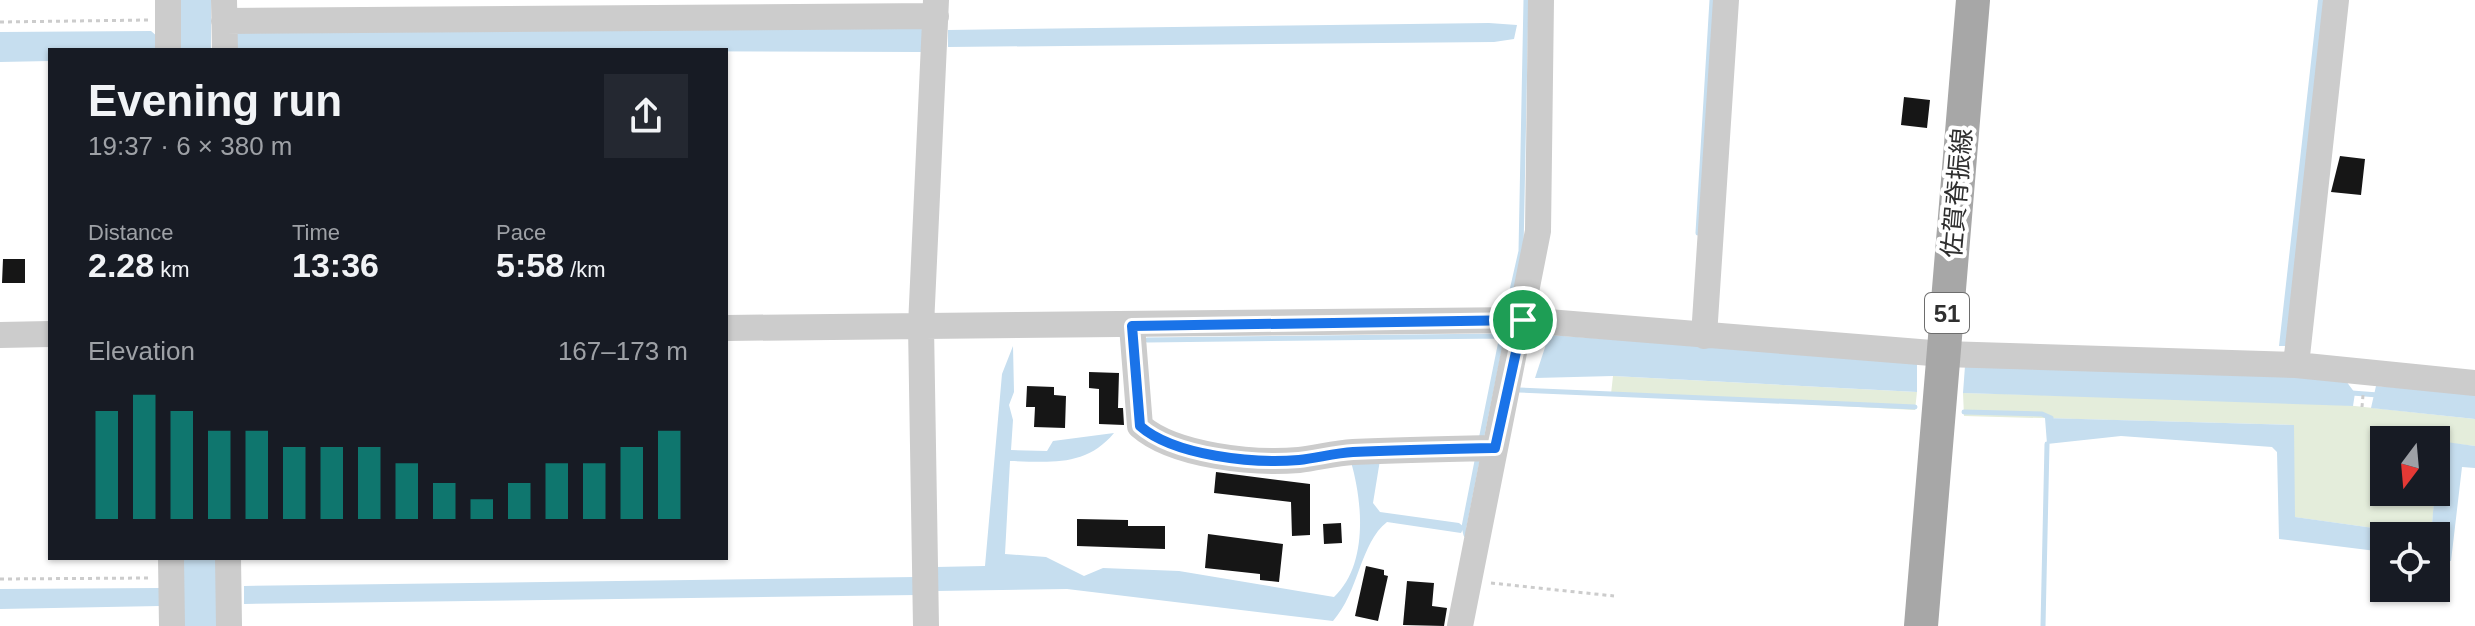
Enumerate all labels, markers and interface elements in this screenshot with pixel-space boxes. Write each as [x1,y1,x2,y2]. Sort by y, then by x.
button: share [604,74,688,158]
text: Evening run [88,76,342,125]
street label: 佐賀脊振線 [1936,127,1978,259]
text: 19:37 · 6 × 380 m [88,131,293,161]
text: Distance [88,220,174,245]
text: Time [292,220,340,245]
text: Pace [496,220,546,245]
text: 2.28 [88,246,154,284]
text: 13:36 [292,246,379,284]
text: 5:58 [496,246,564,284]
text: km [154,257,190,282]
text: /km [564,257,606,282]
pin [1489,286,1557,354]
road number: 51 [1925,293,1969,333]
icon: arrive [1501,298,1545,342]
text: Elevation [88,336,195,366]
text: 167–173 m [558,336,688,366]
north arrow [2370,426,2450,506]
map controls [2370,426,2450,602]
button: locate [2370,522,2450,602]

